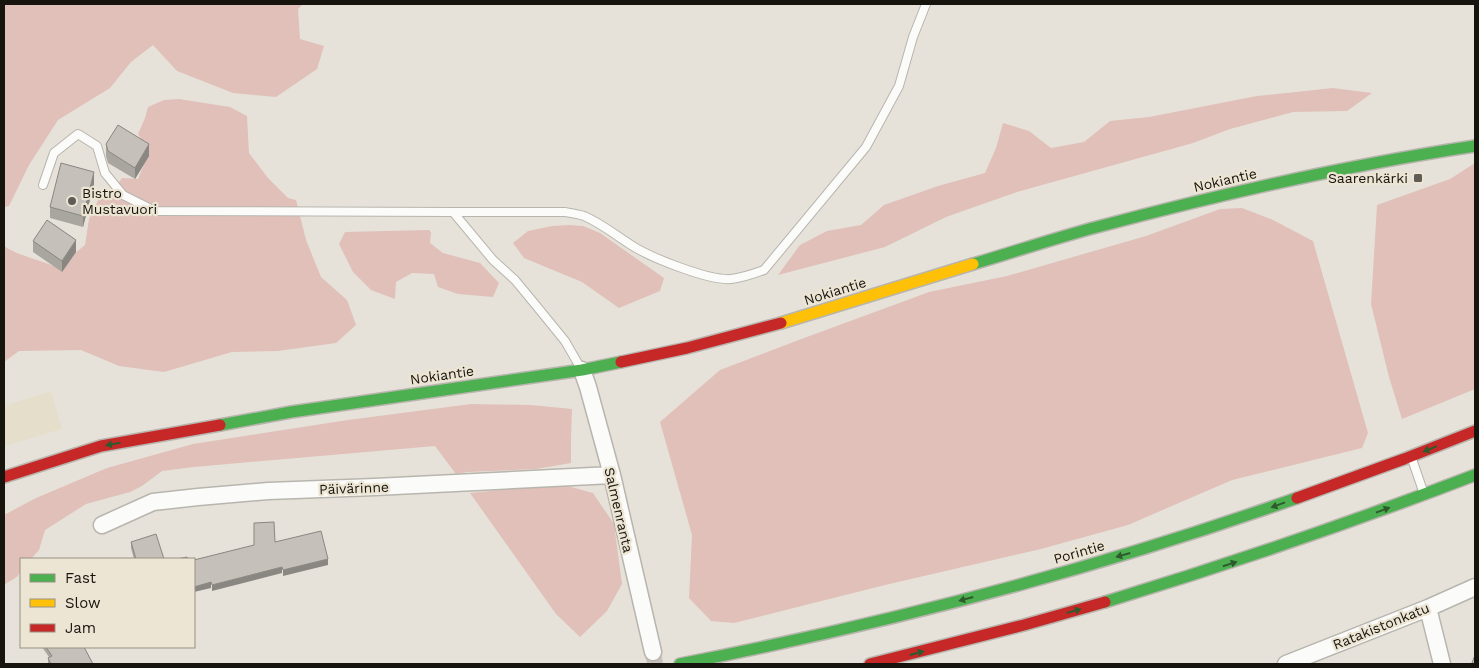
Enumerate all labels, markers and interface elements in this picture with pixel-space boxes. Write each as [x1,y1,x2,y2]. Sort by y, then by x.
street label: Nokiantie [1192,165,1258,195]
place label: Saarenkärki [1328,170,1408,186]
marker: Saarenkärki [1412,172,1424,184]
place label: Bistro Mustavuori [82,185,157,217]
marker: Bistro Mustavuori [66,195,78,207]
street label: Nokiantie [802,274,868,308]
street label: Nokiantie [409,363,475,387]
one-way arrow [106,440,121,448]
one-way arrow [1422,445,1437,453]
street label: Salmenranta [601,466,637,554]
street label: Päivärinne [319,479,389,497]
one-way arrow [1270,502,1285,509]
one-way arrow [1376,506,1391,514]
street label: Porintie [1052,537,1106,567]
one-way arrow [1115,551,1131,559]
legend [20,558,195,648]
one-way arrow [1222,559,1237,567]
text: Fast [65,569,97,587]
text: Slow [65,594,101,612]
one-way arrow [959,595,974,603]
street label: Ratakistonkatu [1330,599,1432,653]
one-way arrow [1067,606,1082,614]
text: Jam [65,619,96,637]
one-way arrow [910,648,925,656]

